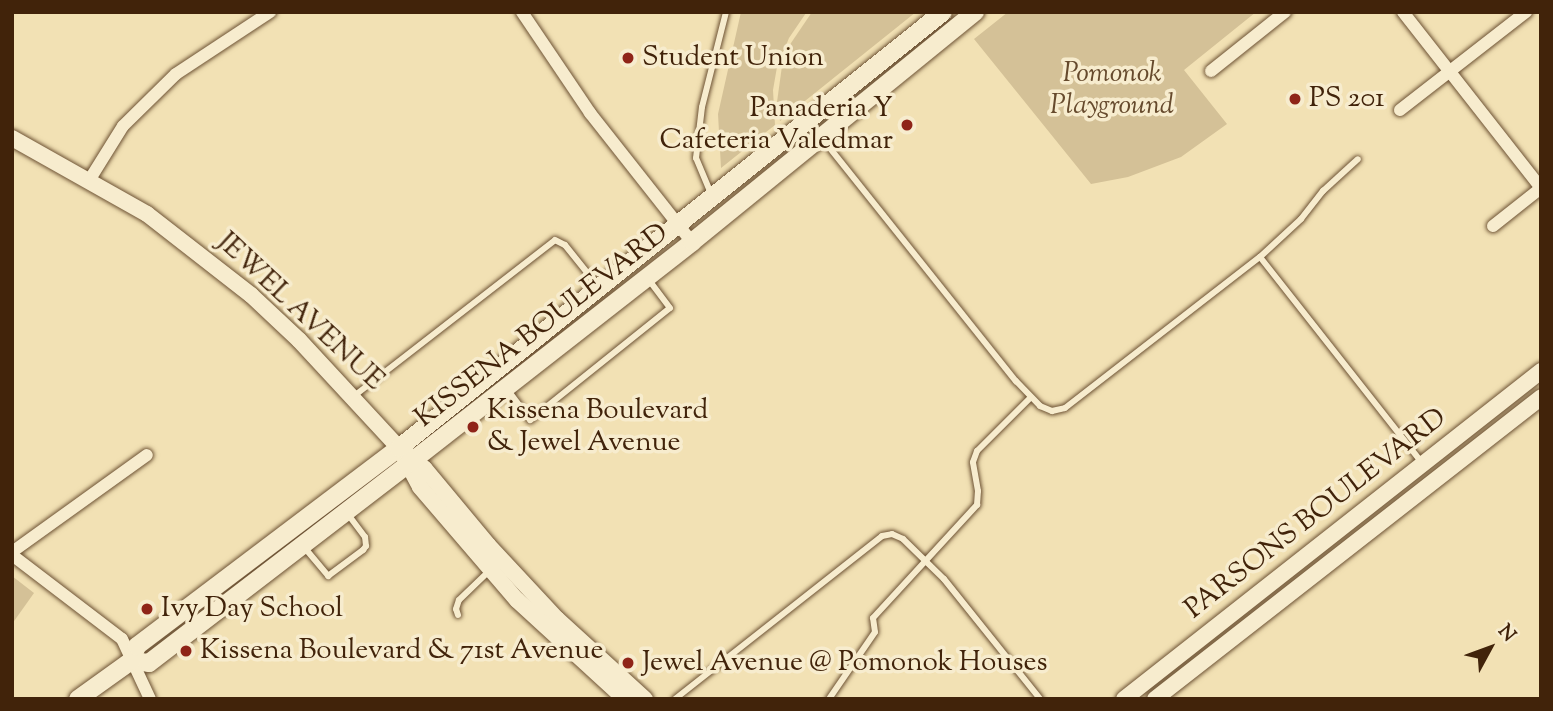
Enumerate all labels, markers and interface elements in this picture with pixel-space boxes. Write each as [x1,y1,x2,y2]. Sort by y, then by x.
place label: Student Union [642,41,824,75]
marker: Student Union [620,50,636,66]
park label: Pomonok Playground [1050,57,1174,123]
place label: PS 201 [1309,82,1385,116]
marker: PS 201 [1287,91,1303,107]
place label: Panaderia Y Cafeteria Valedmar [660,92,893,158]
marker: Panaderia Y Cafeteria Valedmar [899,117,915,133]
street label: KISSENA BOULEVARD [409,217,675,435]
street label: JEWEL AVENUE [209,226,391,398]
place label: Kissena Boulevard & Jewel Avenue [487,394,708,460]
street label: PARSONS BOULEVARD [1179,401,1453,627]
marker: Kissena Boulevard & Jewel Avenue [465,419,481,435]
place label: Ivy Day School [161,592,343,626]
marker: Ivy Day School [139,601,155,617]
north arrow [1455,613,1525,683]
text: N [1491,619,1521,648]
place label: Kissena Boulevard & 71st Avenue [200,634,604,668]
marker: Kissena Boulevard & 71st Avenue [178,643,194,659]
place label: Jewel Avenue @ Pomonok Houses [642,646,1047,680]
marker: Jewel Avenue @ Pomonok Houses [620,655,636,671]

